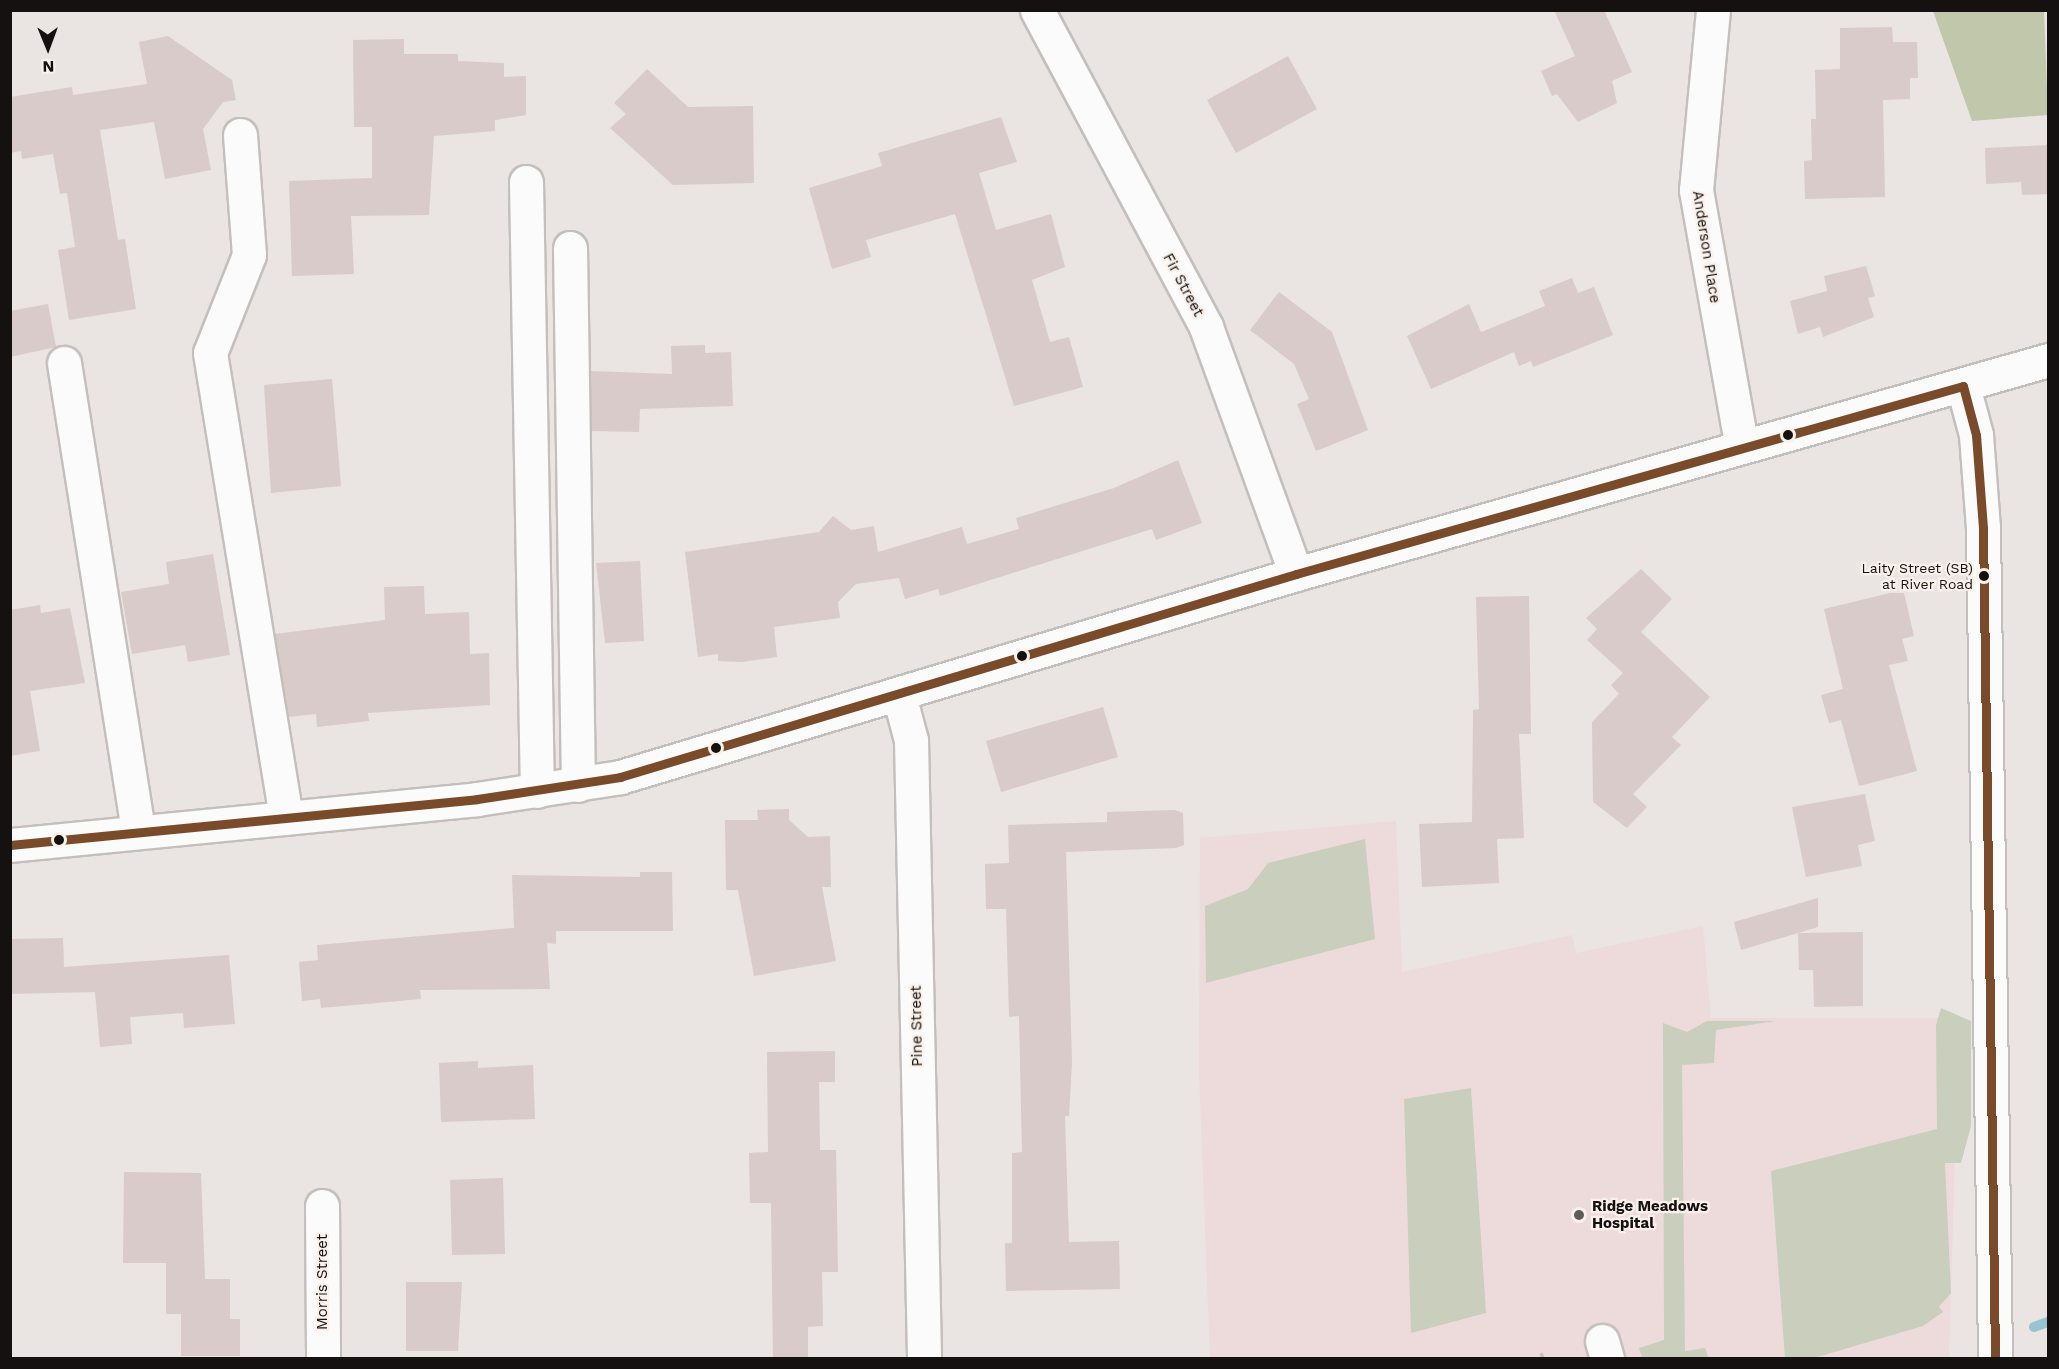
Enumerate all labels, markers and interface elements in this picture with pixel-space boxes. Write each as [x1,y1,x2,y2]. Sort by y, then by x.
north arrow [18,18,78,78]
text: N [42,57,54,76]
street label: Anderson Place [1688,189,1724,305]
street label: Fir Street [1159,250,1207,320]
unlabelled marker [1782,429,1794,441]
place label: Laity Street (SB) at River Road [1861,560,1973,592]
marker: Laity Street (SB) at River Road [1978,570,1990,582]
unlabelled marker [1016,650,1028,662]
unlabelled marker [710,742,722,754]
unlabelled marker [53,834,65,846]
street label: Pine Street [907,985,927,1067]
place label: Ridge Meadows Hospital [1592,1197,1708,1232]
marker: Ridge Meadows Hospital [1570,1206,1588,1224]
street label: Morris Street [314,1234,332,1330]

